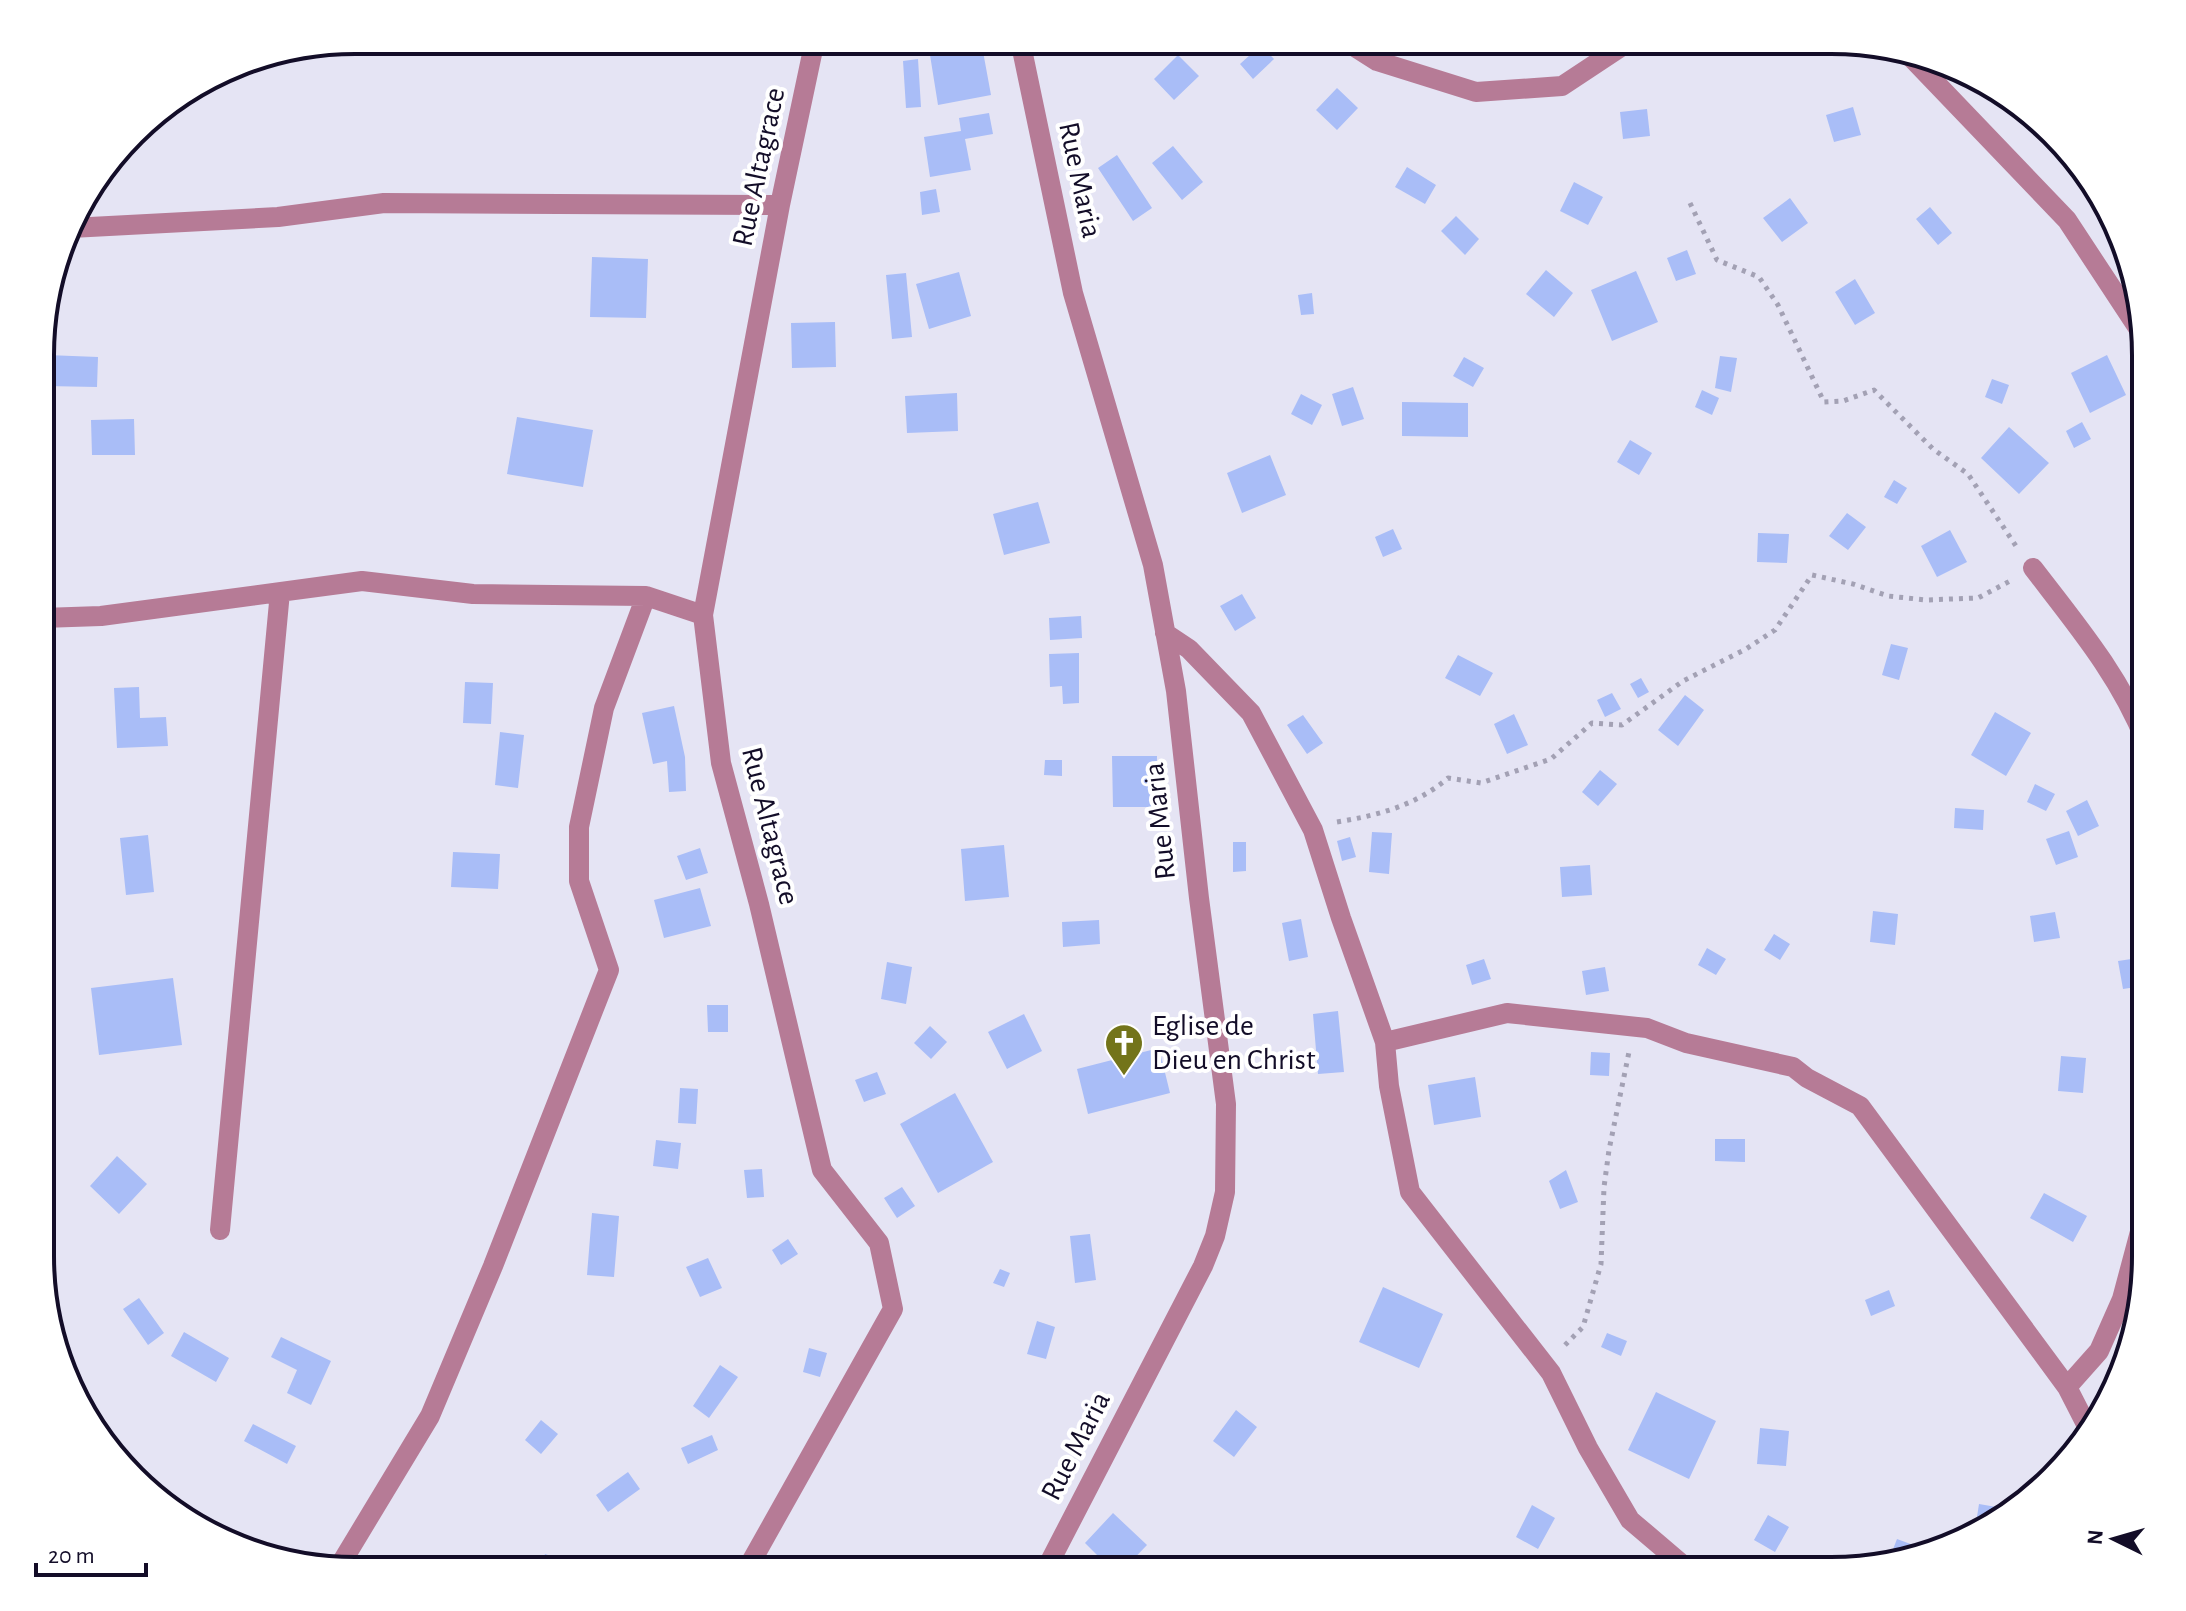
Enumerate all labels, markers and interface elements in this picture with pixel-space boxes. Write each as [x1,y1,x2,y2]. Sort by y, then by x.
street label: Rue Altagrace [728,85,790,249]
street label: Rue Maria [1053,119,1107,241]
street label: Rue Altagrace [736,744,804,908]
street label: Rue Maria [1139,761,1181,881]
place label: Eglise de Dieu en Christ [1152,1011,1316,1075]
church icon: Eglise de Dieu en Christ [1103,1022,1145,1077]
street label: Rue Maria [1036,1387,1116,1505]
north arrow [2074,1499,2154,1579]
scale bar [36,1527,146,1577]
text: N [2083,1529,2107,1546]
text: 20 m [48,1544,95,1568]

